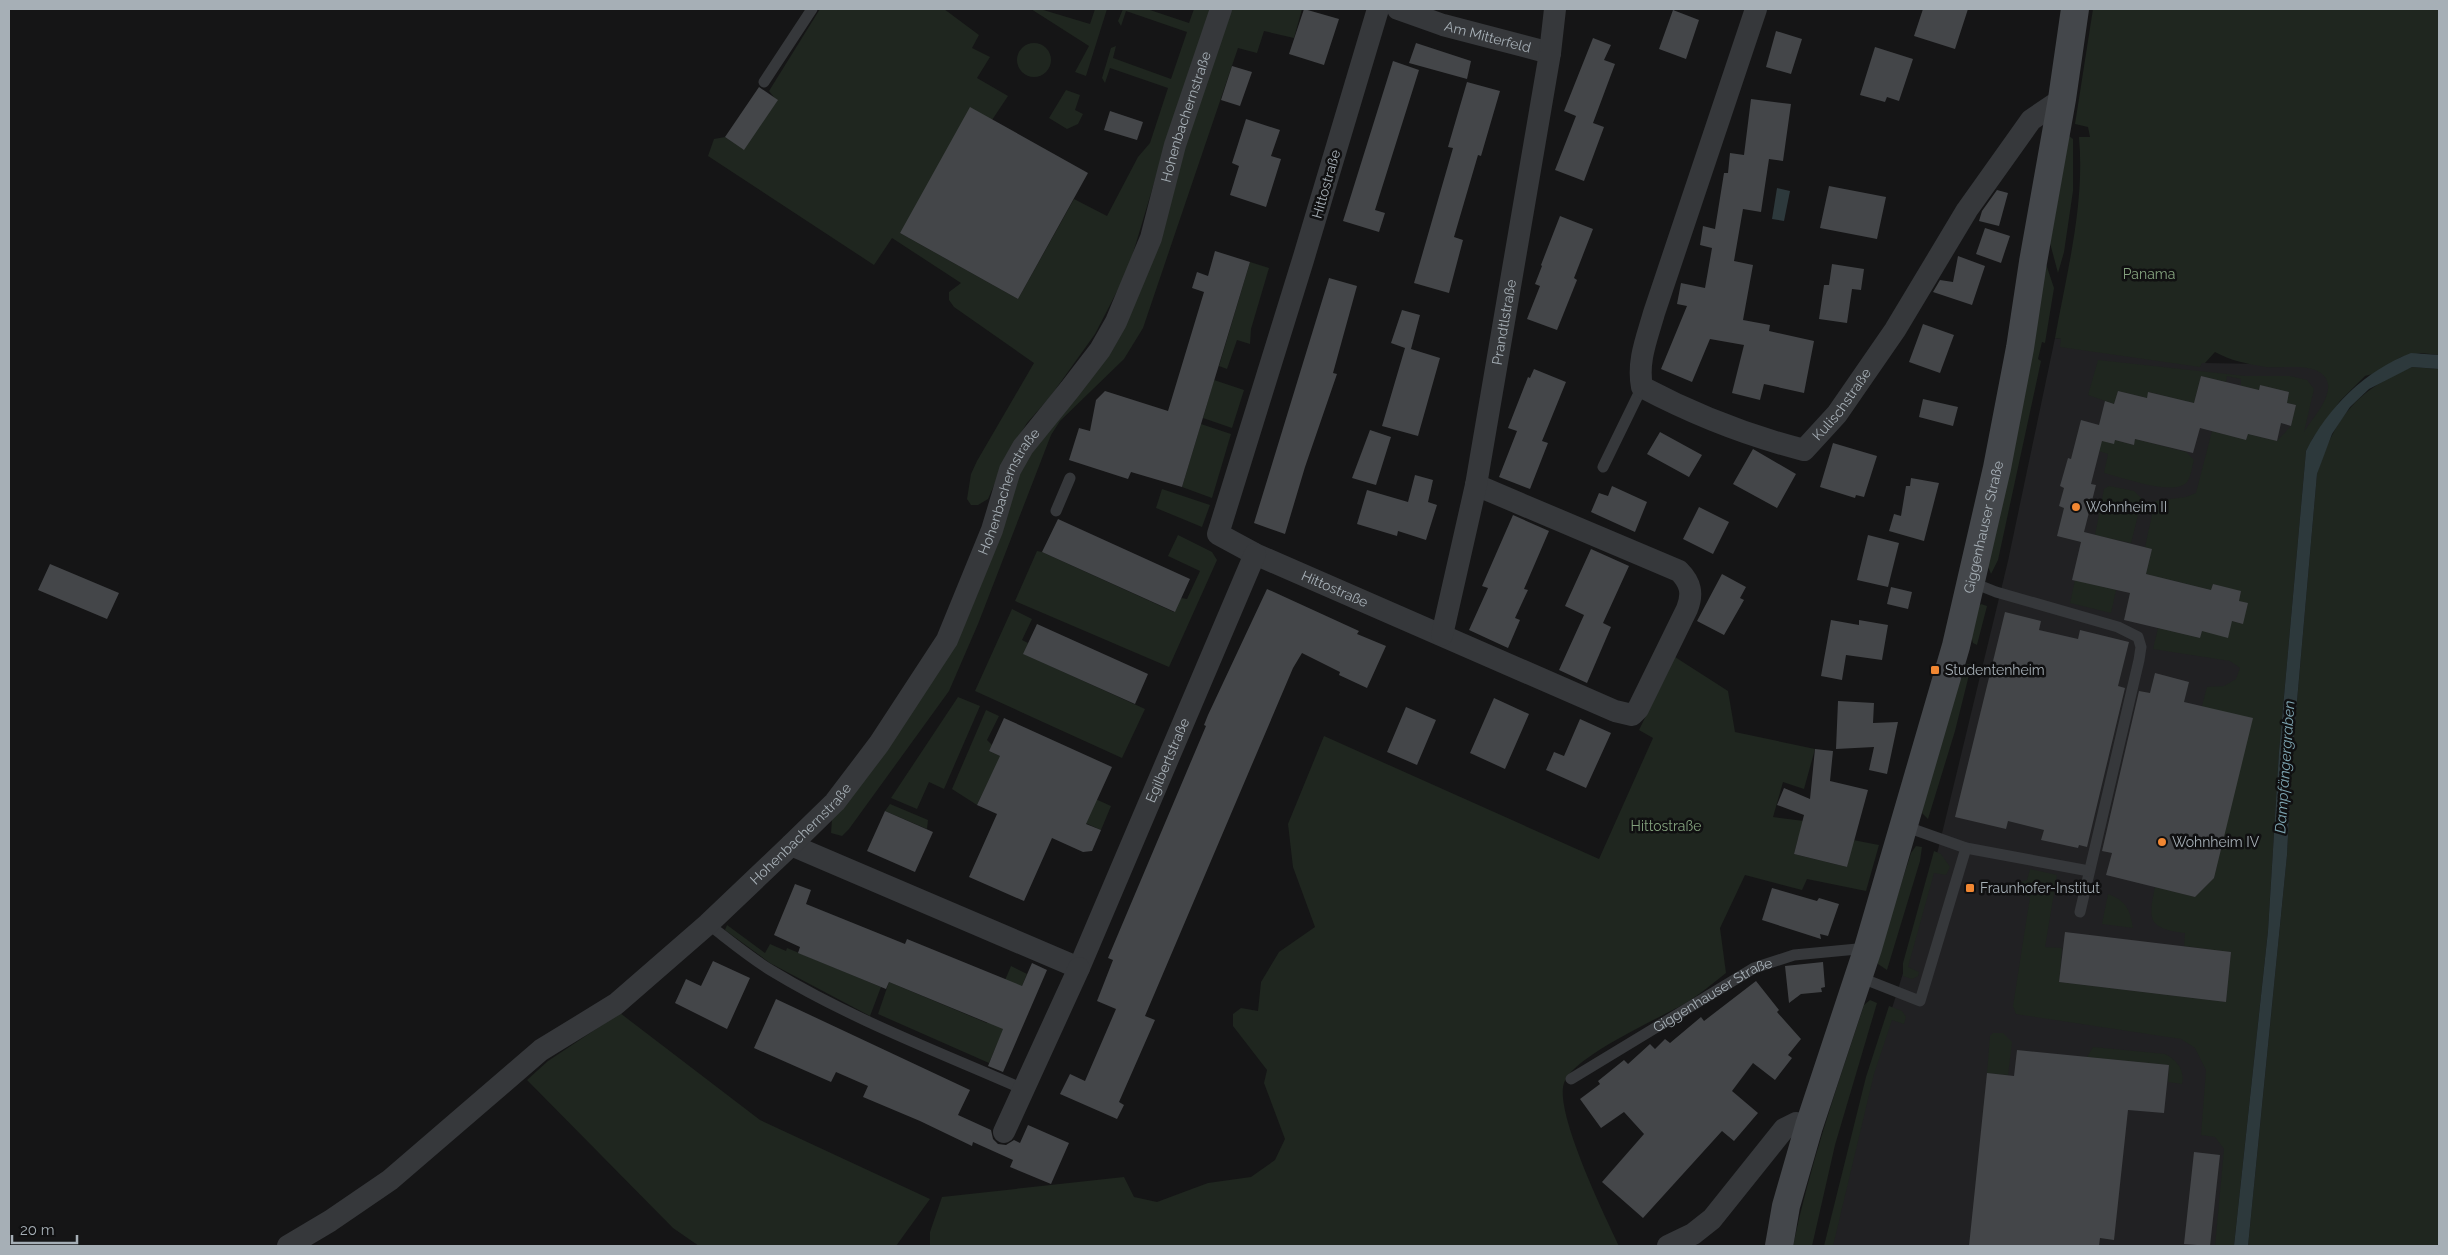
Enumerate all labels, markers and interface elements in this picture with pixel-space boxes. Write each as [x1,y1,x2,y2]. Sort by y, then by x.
street label: Am Mitterfeld [1443,18,1533,56]
street label: Hohenbachernstraße [1158,49,1214,184]
street label: Hittostraße [1309,148,1343,220]
park label: Panama [2123,266,2175,282]
street label: Prandtlstraße [1489,278,1519,366]
street label: Kulischstraße [1809,365,1874,444]
street label: Hohenbachernstraße [975,425,1043,557]
street label: Giggenhauser Straße [1960,459,2006,595]
place label: Wohnheim II [2086,499,2167,515]
marker: Wohnheim II [2070,501,2082,513]
street label: Hittostraße [1299,567,1371,610]
place label: Studentenheim [1945,662,2045,678]
marker: Studentenheim [1929,664,1941,676]
water label: Dampfängergraben [2271,700,2299,834]
street label: Egilbertstraße [1142,715,1192,805]
street label: Hohenbachernstraße [747,780,854,888]
park label: Hittostraße [1631,818,1701,834]
place label: Wohnheim IV [2172,834,2260,850]
marker: Wohnheim IV [2156,836,2168,848]
place label: Fraunhofer-Institut [1980,880,2100,896]
marker: Fraunhofer-Institut [1964,882,1976,894]
street label: Giggenhauser Straße [1650,955,1774,1035]
scale bar [12,1212,78,1244]
text: 20 m [20,1221,55,1239]

